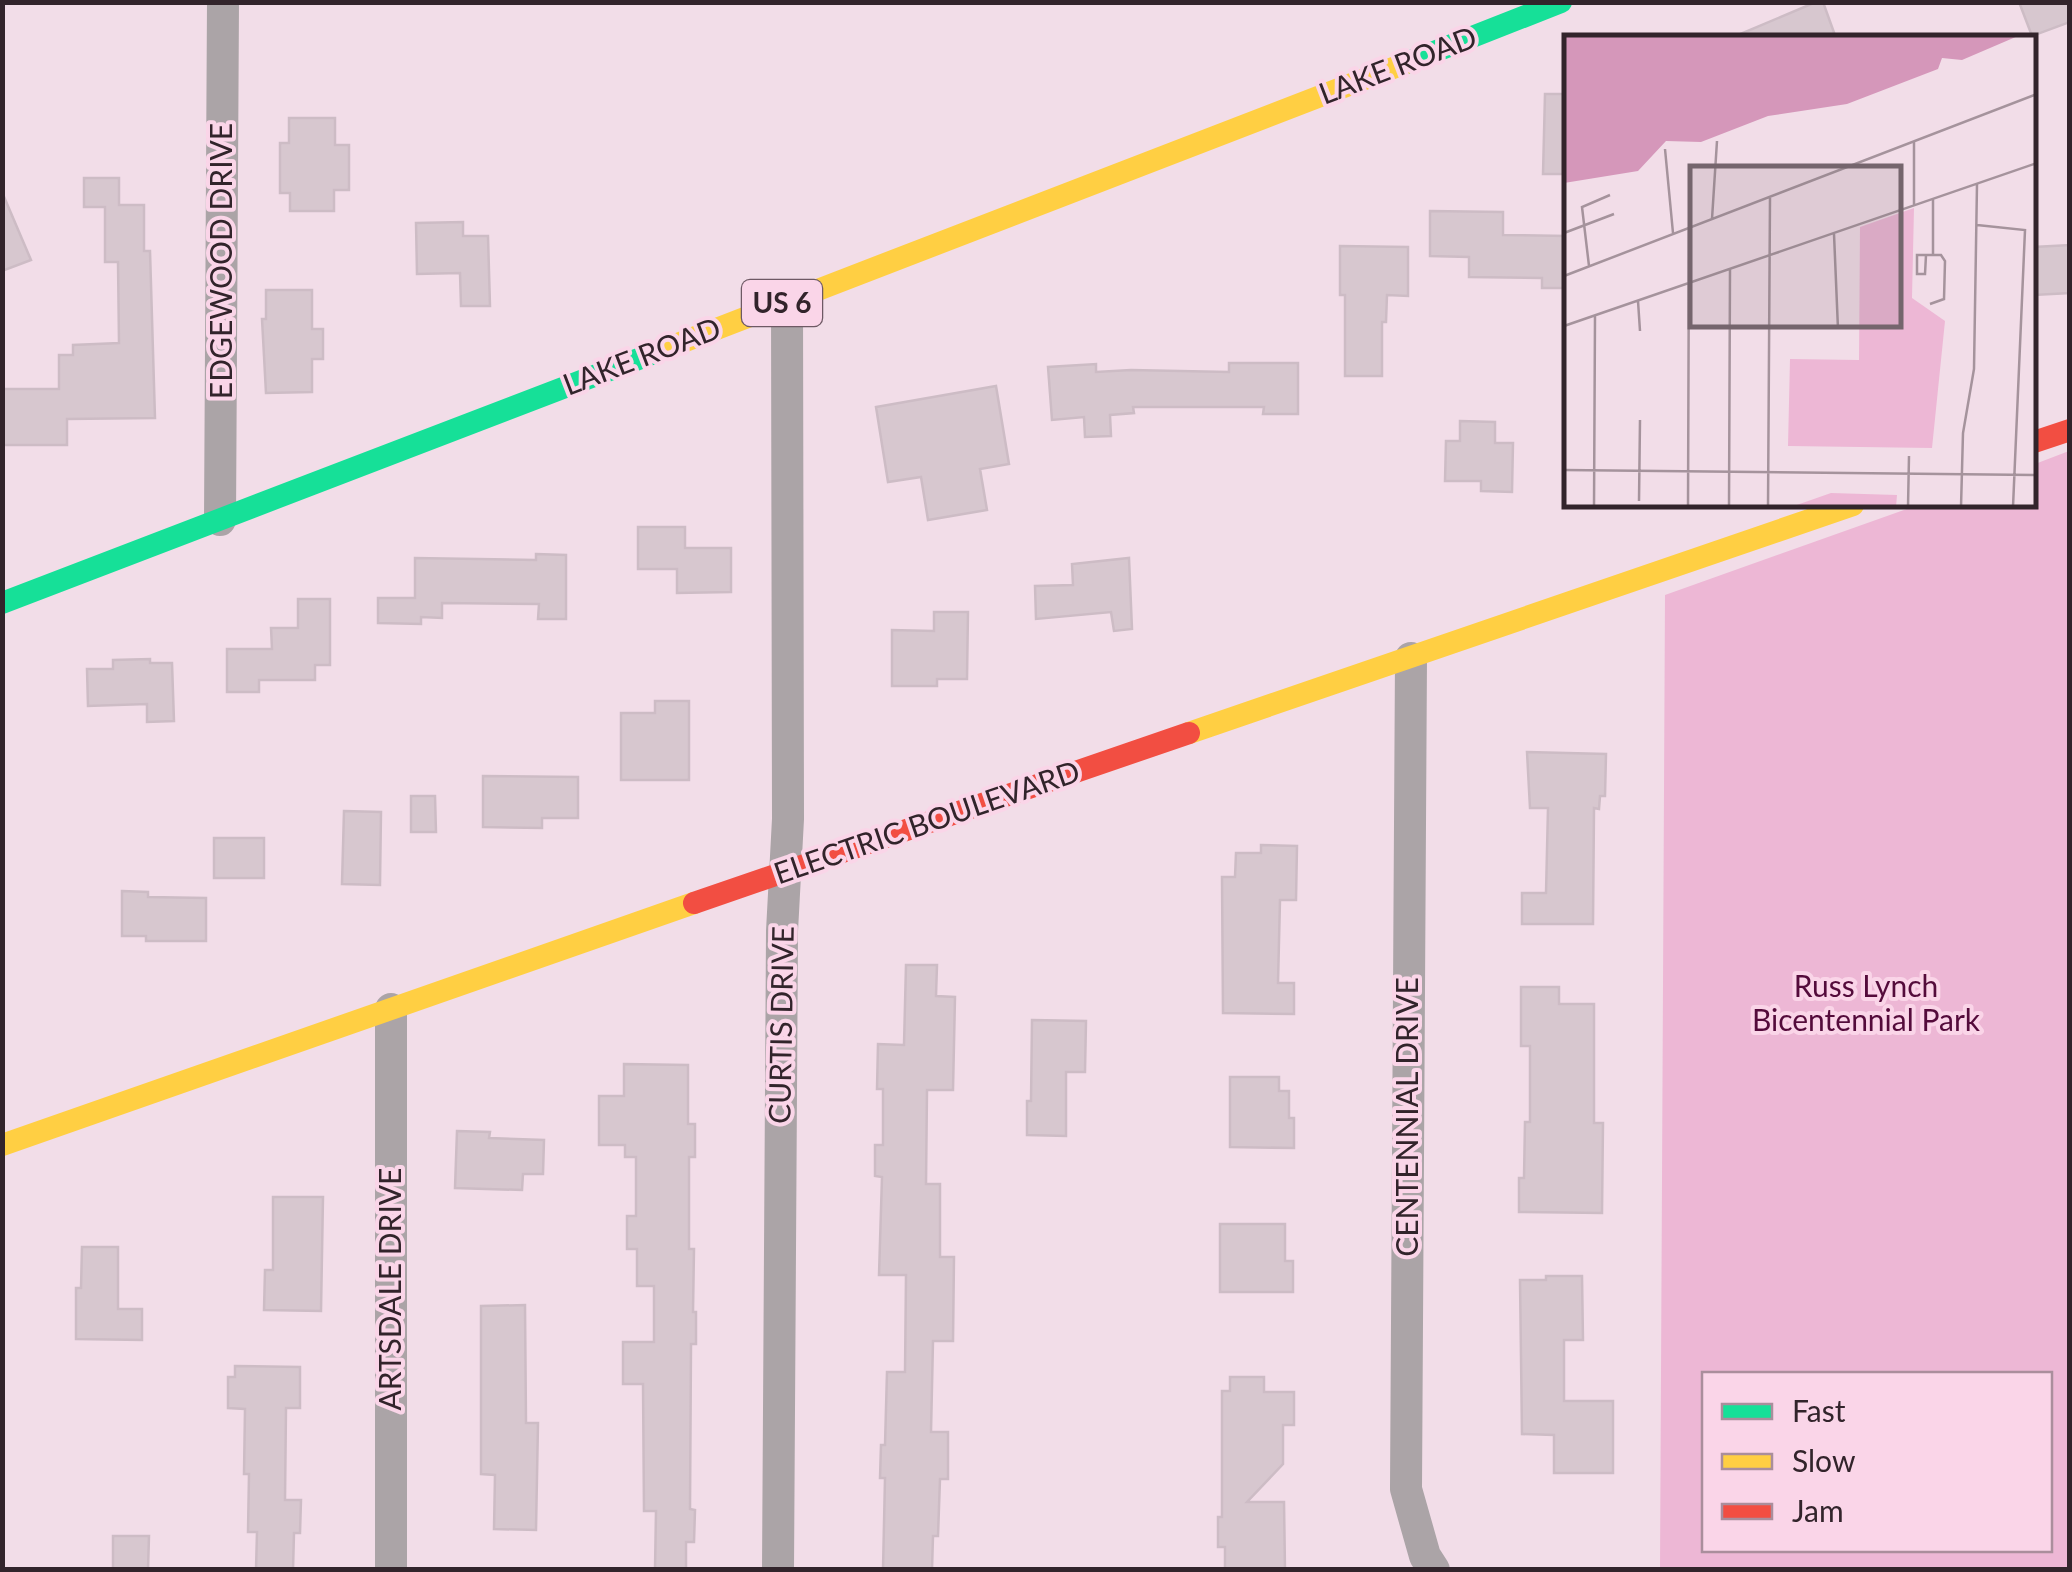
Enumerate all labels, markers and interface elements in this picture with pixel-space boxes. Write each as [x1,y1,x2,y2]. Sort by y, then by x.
street label: LAKE ROAD [1313,18,1481,111]
inset map [1564,35,2037,508]
street label: EDGEWOOD DRIVE [202,123,238,399]
road number: US 6 [742,280,822,326]
street label: LAKE ROAD [557,309,725,402]
street label: ELECTRIC BOULEVARD [769,752,1084,890]
street label: CURTIS DRIVE [760,926,800,1124]
park label: Russ Lynch Bicentennial Park [1752,967,1981,1037]
street label: CENTENNIAL DRIVE [1388,977,1424,1257]
street label: ARTSDALE DRIVE [371,1168,407,1410]
legend [1702,1372,2052,1552]
text: Fast [1792,1392,1846,1428]
text: Slow [1792,1442,1856,1478]
text: Jam [1792,1492,1844,1528]

